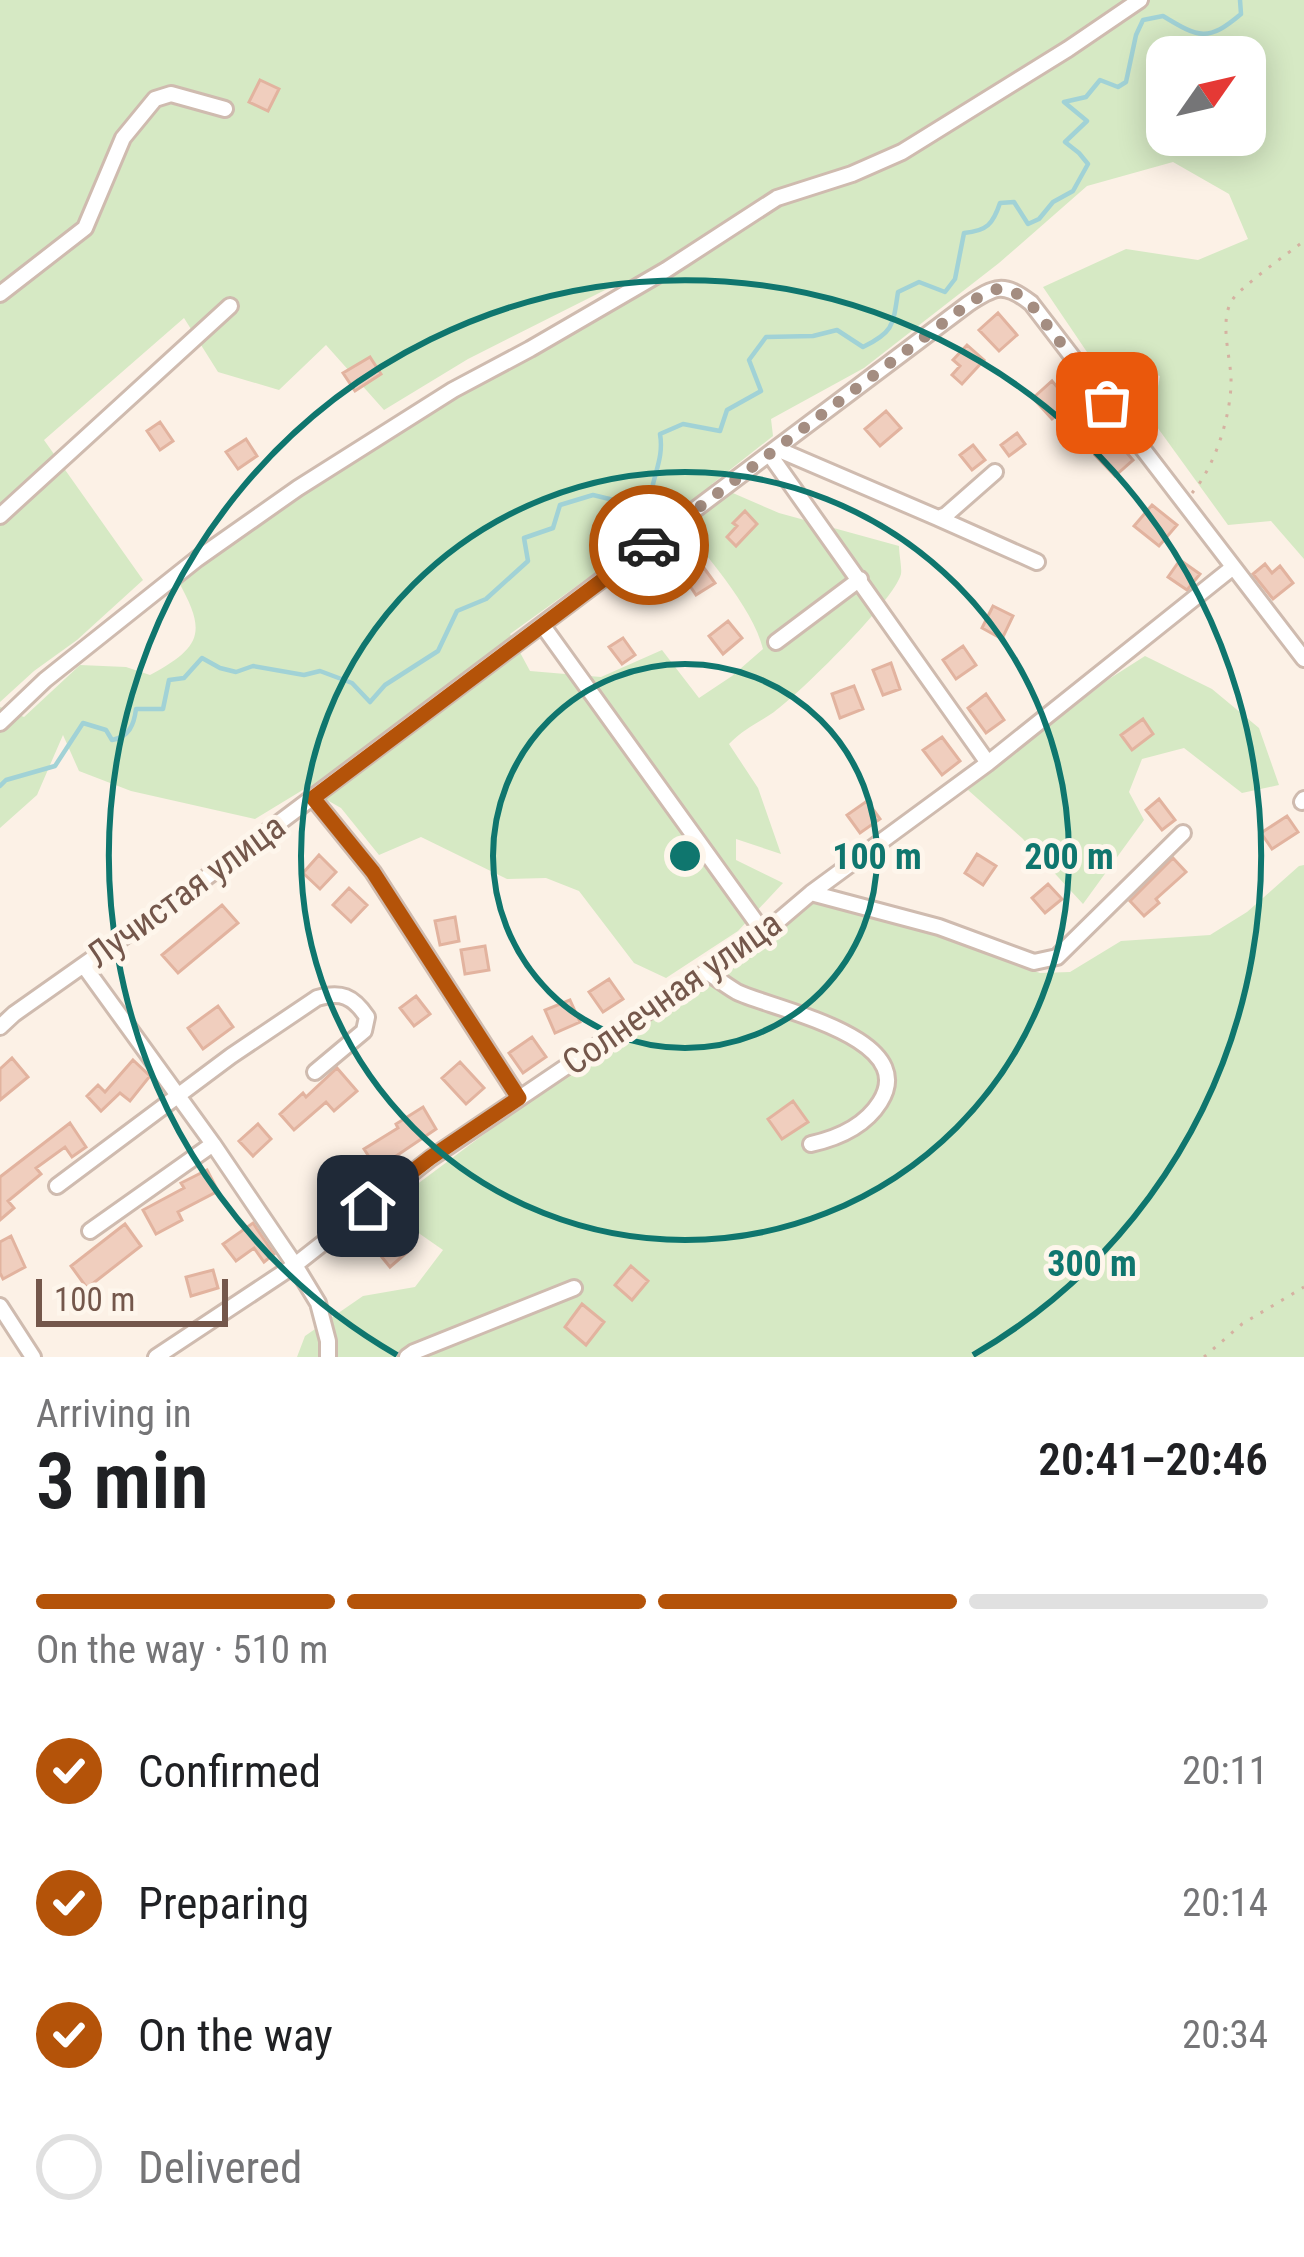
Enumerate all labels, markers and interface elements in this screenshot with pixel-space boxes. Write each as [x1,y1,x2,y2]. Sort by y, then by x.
north arrow [1146,36,1266,156]
map controls [1146,36,1266,156]
pin [1056,352,1158,454]
icon: bag [1074,370,1140,436]
courier [589,485,709,605]
icon: car [616,512,682,578]
street label: Лучистая улица [79,805,293,977]
centre of rings [664,835,706,877]
text: 100 m [832,836,922,878]
text: 200 m [1024,836,1114,878]
street label: Солнечная улица [555,902,789,1084]
pin [317,1155,419,1257]
icon: home [335,1173,401,1239]
text: 300 m [1047,1243,1137,1285]
scale bar [36,1273,228,1326]
text: 100 m [54,1280,135,1319]
text: Arriving in [36,1391,192,1437]
text: 20:41–20:46 [1038,1433,1268,1486]
text: 3 min [36,1436,209,1527]
text: On the way · 510 m [36,1627,328,1673]
icon: check [36,1738,102,1804]
text: Confirmed [138,1745,321,1798]
text: 20:11 [1182,1748,1268,1794]
icon: check [36,1870,102,1936]
text: Preparing [138,1877,309,1930]
text: 20:14 [1182,1880,1268,1926]
icon: check [36,2002,102,2068]
text: On the way [138,2009,333,2062]
text: 20:34 [1182,2012,1268,2058]
text: Delivered [138,2141,302,2194]

